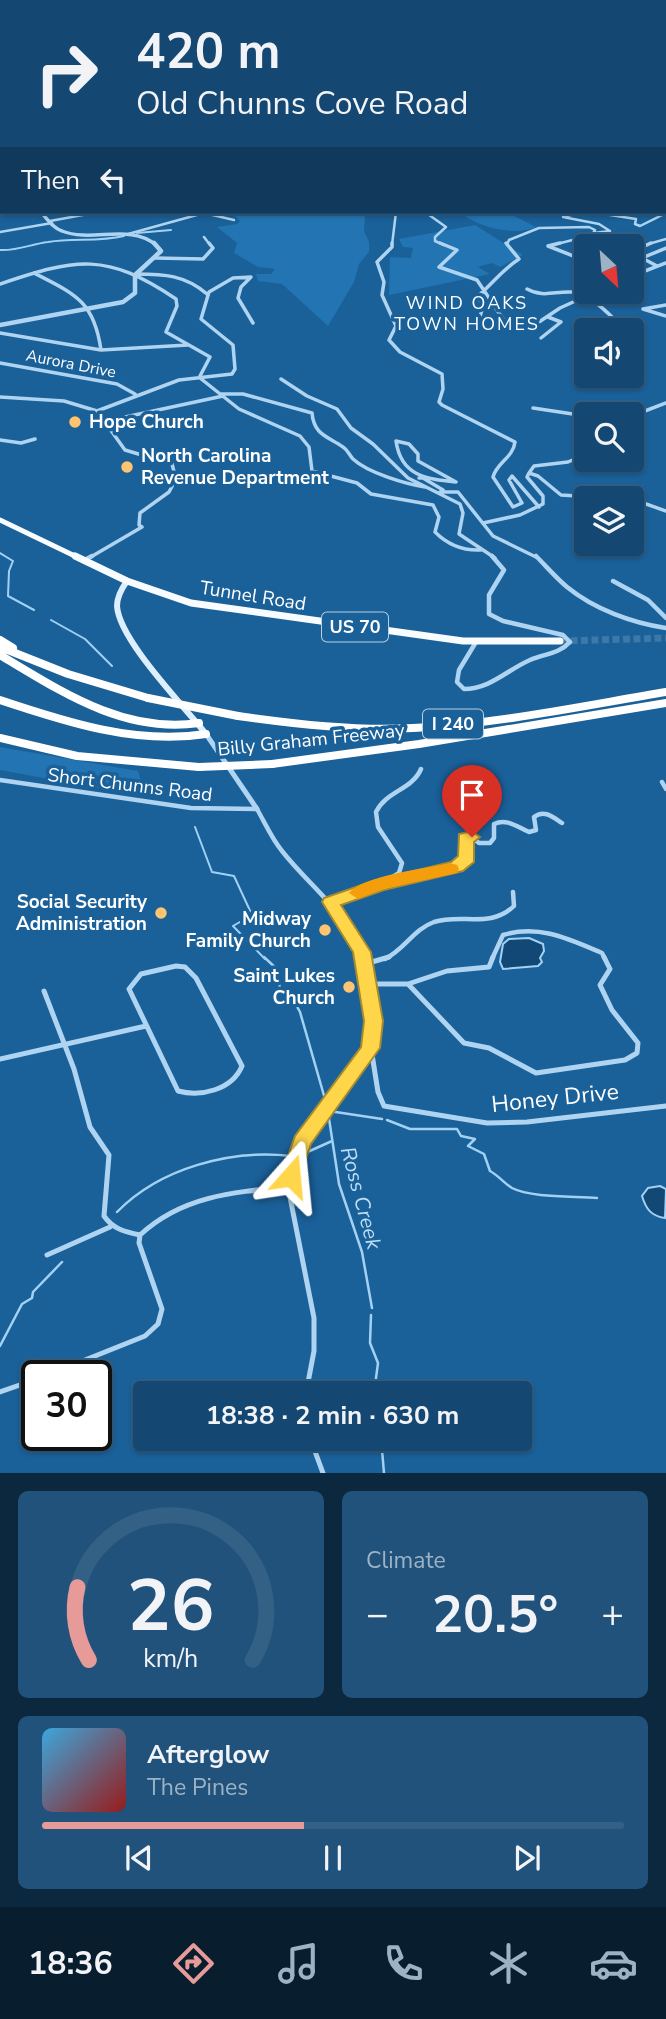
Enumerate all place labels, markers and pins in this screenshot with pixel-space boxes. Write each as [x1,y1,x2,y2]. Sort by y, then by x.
place label: Hope Church [89,409,204,435]
marker: Hope Church [67,414,83,430]
place label: North Carolina Revenue Department [141,443,330,491]
marker: North Carolina Revenue Department [119,459,135,475]
pin [442,765,502,837]
place label: Social Security Administration [16,889,148,937]
marker: Social Security Administration [153,905,169,921]
place label: Midway Family Church [185,906,312,954]
marker: Midway Family Church [317,922,333,938]
place label: Saint Lukes Church [233,963,335,1011]
marker: Saint Lukes Church [341,979,357,995]

